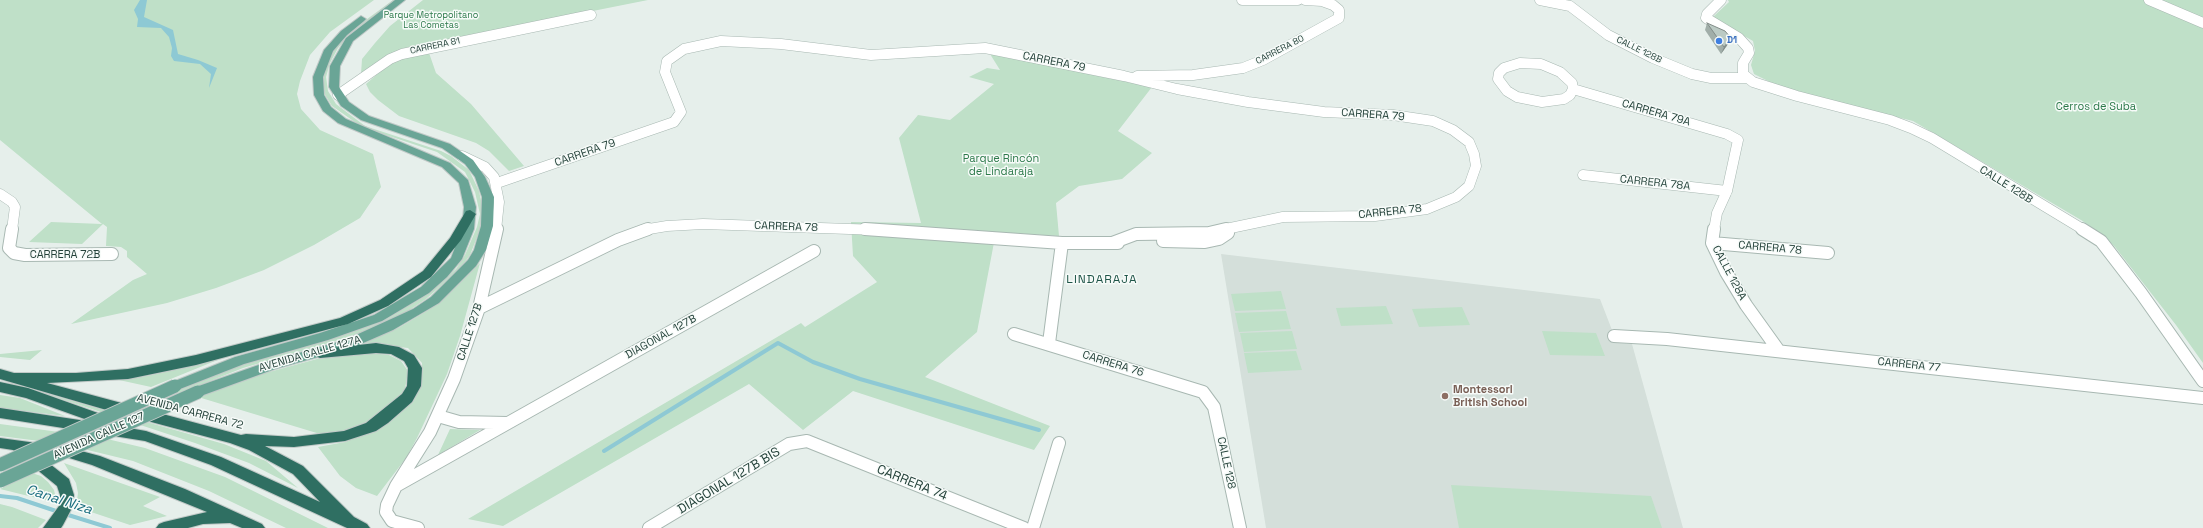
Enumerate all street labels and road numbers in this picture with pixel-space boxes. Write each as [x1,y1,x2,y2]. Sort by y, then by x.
street label: CARRERA 80 [1254,33,1306,67]
street label: CALLE 128B [1614,34,1664,66]
street label: CARRERA 81 [409,35,461,57]
street label: CARRERA 79 [1022,49,1086,75]
street label: CARRERA 79A [1620,97,1692,129]
street label: CARRERA 79 [1341,106,1405,124]
street label: CARRERA 79 [553,136,617,170]
street label: CALLE 128B [1977,163,2035,207]
street label: CARRERA 78A [1619,173,1691,193]
street label: CARRERA 78 [1358,202,1422,222]
street label: CARRERA 78 [754,219,818,235]
street label: CARRERA 78 [1738,239,1802,257]
street label: CALLE 128A [1709,243,1749,303]
street label: CARRERA 72B [30,248,100,262]
street label: CALLE 127B [455,302,485,362]
street label: DIAGONAL 127B [623,312,699,362]
street label: AVENIDA CALLE 127A [257,333,363,375]
street label: CARRERA 76 [1081,348,1145,380]
street label: CARRERA 77 [1877,355,1941,375]
street label: AVENIDA CARRERA 72 [135,391,245,433]
street label: AVENIDA CALLE 127 [51,410,147,462]
street label: CALLE 128 [1214,436,1238,490]
street label: DIAGONAL 127B BIS [675,444,783,518]
street label: CARRERA 74 [874,462,950,504]

